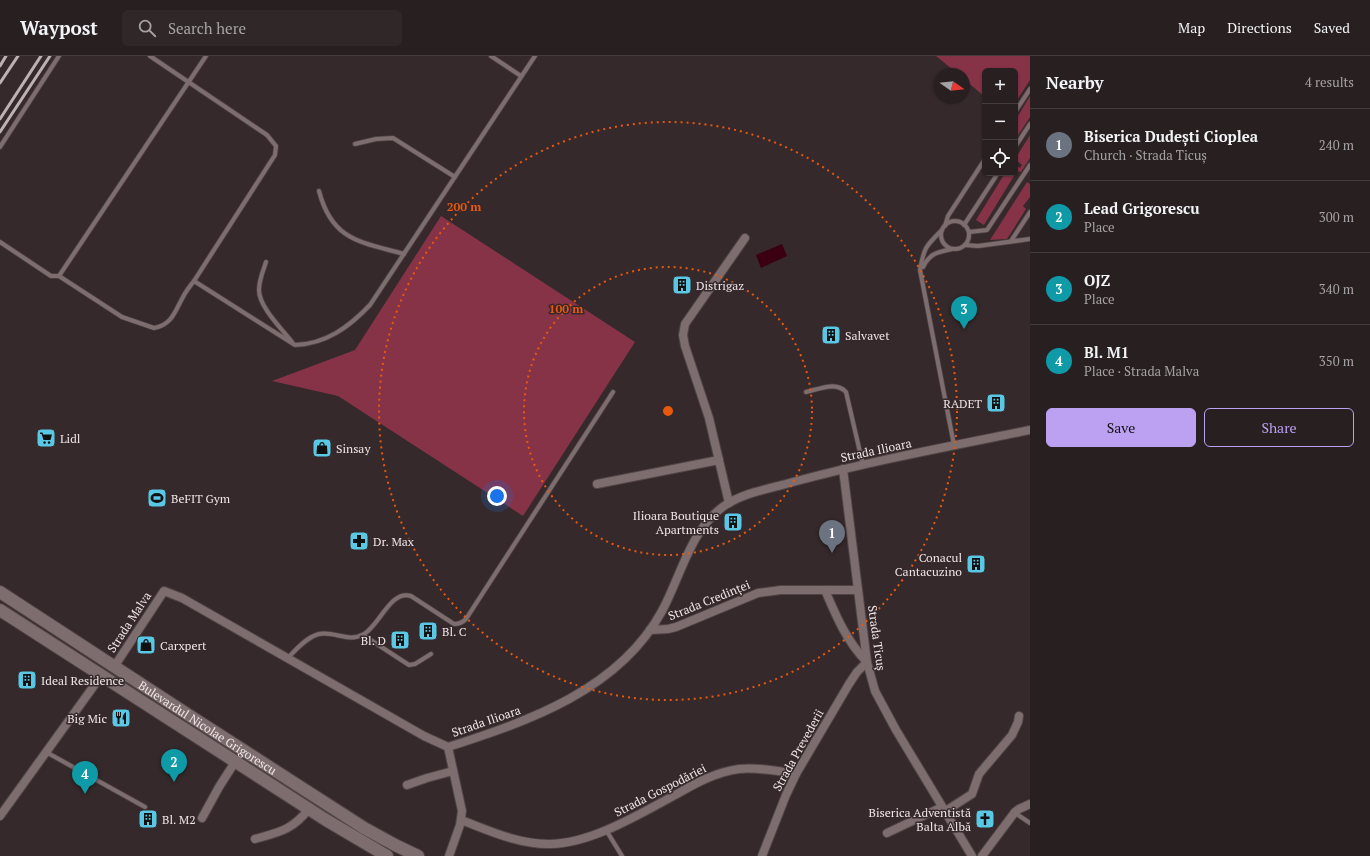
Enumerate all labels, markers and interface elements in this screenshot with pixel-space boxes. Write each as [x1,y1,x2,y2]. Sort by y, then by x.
search box [122,10,402,46]
text: Waypost [20,15,98,40]
icon: search [136,17,158,39]
text: Search here [168,18,246,38]
text: Map [1178,18,1205,37]
text: Directions [1227,18,1292,37]
text: Saved [1314,18,1350,37]
north arrow [934,68,970,104]
map controls [982,68,1018,176]
button: + [982,68,1018,104]
text: Nearby [1046,71,1104,94]
text: 4 results [1305,73,1354,91]
button: − [982,104,1018,140]
text: Biserica Dudești Cioplea [1084,126,1258,146]
text: 1 [1055,136,1063,154]
text: 240 m [1319,136,1354,154]
button: locate [982,140,1018,176]
text: Church · Strada Ticuș [1084,146,1207,164]
text: Lead Grigorescu [1084,198,1200,218]
text: 200 m [447,199,481,214]
text: 2 [1055,208,1063,226]
text: 300 m [1319,208,1354,226]
text: Place [1084,218,1115,236]
text: OJZ [1084,270,1110,290]
building icon: Distrigaz [671,274,693,296]
place label: Distrigaz [696,278,744,293]
text: 3 [1055,280,1063,298]
text: 340 m [1319,280,1354,298]
text: Place [1084,290,1115,308]
pin: 3 [951,296,977,329]
text: 100 m [549,301,583,316]
building icon: Salvavet [820,324,842,346]
place label: Salvavet [845,328,890,343]
text: Bl. M1 [1084,342,1129,362]
text: 4 [1055,352,1063,370]
text: 350 m [1319,352,1354,370]
text: Place · Strada Malva [1084,362,1199,380]
building icon: RADET [985,392,1007,414]
place label: RADET [943,396,983,411]
centre of rings [661,404,675,418]
button: Save [1046,408,1196,447]
button: Share [1204,408,1354,447]
supermarket icon: Lidl [35,427,57,449]
place label: Lidl [60,431,81,446]
street label: Strada Ilioara [839,435,913,465]
shop icon: Sinsay [311,437,333,459]
place label: Sinsay [336,441,371,456]
your location [487,486,507,506]
sports icon: BeFIT Gym [146,487,168,509]
place label: BeFIT Gym [171,491,231,506]
place label: Ilioara Boutique Apartments [633,508,719,537]
building icon: Ilioara Boutique Apartments [722,511,744,533]
pin: 1 [819,520,845,553]
pharmacy icon: Dr. Max [348,530,370,552]
place label: Dr. Max [373,534,415,549]
place label: Conacul Cantacuzino [895,550,962,579]
building icon: Conacul Cantacuzino [965,553,987,575]
street label: Strada Credinței [666,577,753,624]
street label: Strada Malva [104,589,154,655]
street label: Strada Ticuș [864,604,889,672]
building icon: Bl. C [417,620,439,642]
place label: Bl. C [442,624,467,639]
building icon: Bl. D [389,629,411,651]
place label: Bl. D [361,633,386,648]
shop icon: Carxpert [135,634,157,656]
place label: Carxpert [160,638,207,653]
building icon: Ideal Residence [16,669,38,691]
place label: Ideal Residence [41,673,124,688]
street label: Bulevardul Nicolae Grigorescu [136,677,280,777]
street label: Strada Ilioara [450,702,522,740]
street label: Strada Prevederii [769,706,827,794]
restaurant icon: Big Mic [110,707,132,729]
place label: Big Mic [67,711,107,726]
pin: 2 [161,749,187,782]
street label: Strada Gospodăriei [611,760,709,820]
pin: 4 [72,761,98,794]
place label: Biserica Adventistă Balta Albă [869,805,971,834]
building icon: Bl. M2 [137,808,159,830]
church icon: Biserica Adventistă Balta Albă [974,808,996,830]
place label: Bl. M2 [162,812,196,827]

